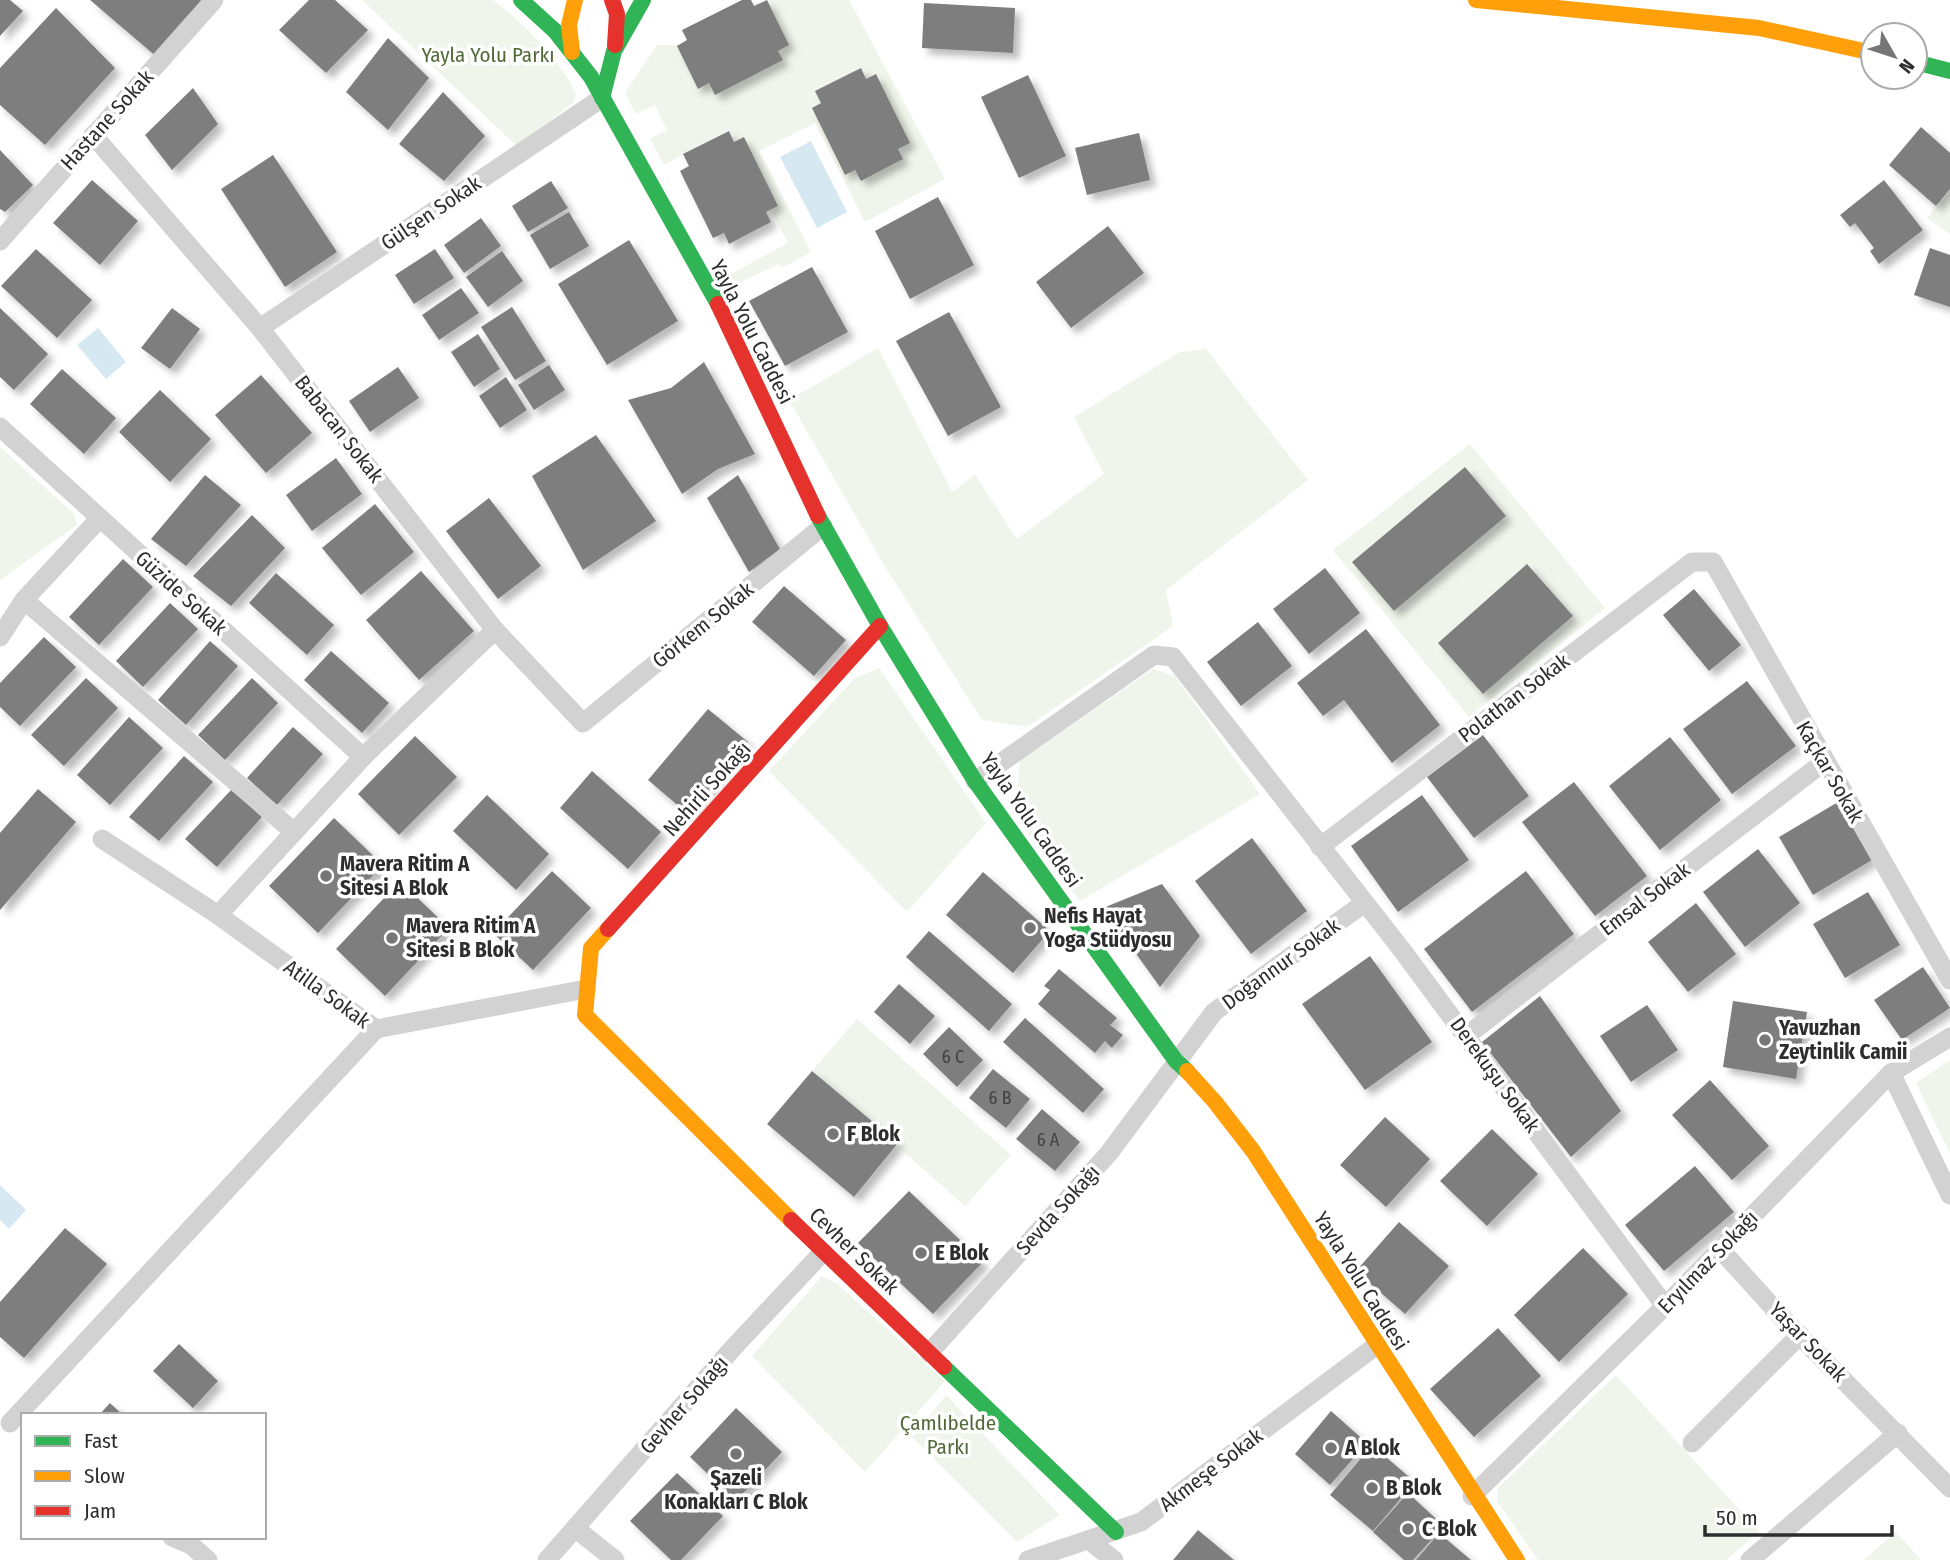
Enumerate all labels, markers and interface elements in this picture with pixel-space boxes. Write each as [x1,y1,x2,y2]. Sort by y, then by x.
north arrow [1859,21,1929,91]
park label: Yayla Yolu Parkı [421,42,555,68]
text: N [1894,55,1919,78]
street label: Hastane Sokak [55,64,159,176]
street label: Gülşen Sokak [376,170,486,256]
street label: Yayla Yolu Caddesi [704,256,800,408]
street label: Babacan Sokak [289,370,389,488]
street label: Güzide Sokak [130,545,232,641]
street label: Görkem Sokak [647,576,759,674]
street label: Polathan Sokak [1453,648,1575,748]
street label: Kaçkar Sokak [1790,716,1870,828]
street label: Nehirli Sokağı [658,736,756,842]
street label: Yayla Yolu Caddesi [975,748,1087,892]
place label: Mavera Ritim A Sitesi A Blok [340,851,470,901]
street label: Emsal Sokak [1595,857,1695,941]
marker: Mavera Ritim A Sitesi A Blok [318,868,334,884]
place label: Nefis Hayat Yoga Stüdyosu [1043,903,1172,953]
street label: Doğannur Sokak [1217,912,1345,1015]
place label: Mavera Ritim A Sitesi B Blok [406,913,536,963]
marker: Nefis Hayat Yoga Stüdyosu [1022,920,1038,936]
marker: Mavera Ritim A Sitesi B Blok [384,930,400,946]
street label: Atilla Sokak [279,954,375,1034]
street label: Derekuşu Sokak [1444,1012,1546,1138]
place label: Yavuzhan Zeytinlik Camii [1778,1015,1908,1065]
marker: Yavuzhan Zeytinlik Camii [1757,1032,1773,1048]
house number: 6 C [942,1046,964,1068]
house number: 6 B [988,1087,1012,1109]
place label: F Blok [847,1121,900,1147]
marker: F Blok [825,1126,841,1142]
house number: 6 A [1037,1129,1060,1151]
street label: Sevda Sokağı [1011,1159,1105,1261]
street label: Cevher Sokak [804,1202,904,1300]
street label: Eryılmaz Sokağı [1652,1205,1764,1319]
street label: Yayla Yolu Caddesi [1308,1207,1414,1355]
place label: E Blok [935,1240,989,1266]
marker: E Blok [913,1245,929,1261]
street label: Yaşar Sokak [1763,1297,1853,1388]
street label: Gevher Sokağı [634,1351,734,1459]
park label: Çamlıbelde Parkı [900,1410,996,1460]
legend [21,1413,266,1539]
street label: Akmeşe Sokak [1154,1423,1268,1517]
text: Fast [84,1428,118,1454]
place label: A Blok [1344,1435,1400,1461]
marker: A Blok [1323,1440,1339,1456]
marker: Şazeli Konakları C Blok [728,1446,744,1462]
text: Slow [84,1463,125,1489]
place label: Şazeli Konakları C Blok [664,1465,808,1515]
place label: B Blok [1386,1475,1442,1501]
marker: B Blok [1364,1480,1380,1496]
scale bar [1705,1494,1892,1538]
text: Jam [84,1498,116,1524]
text: 50 m [1716,1505,1758,1531]
place label: C Blok [1422,1516,1477,1542]
marker: C Blok [1400,1521,1416,1537]

